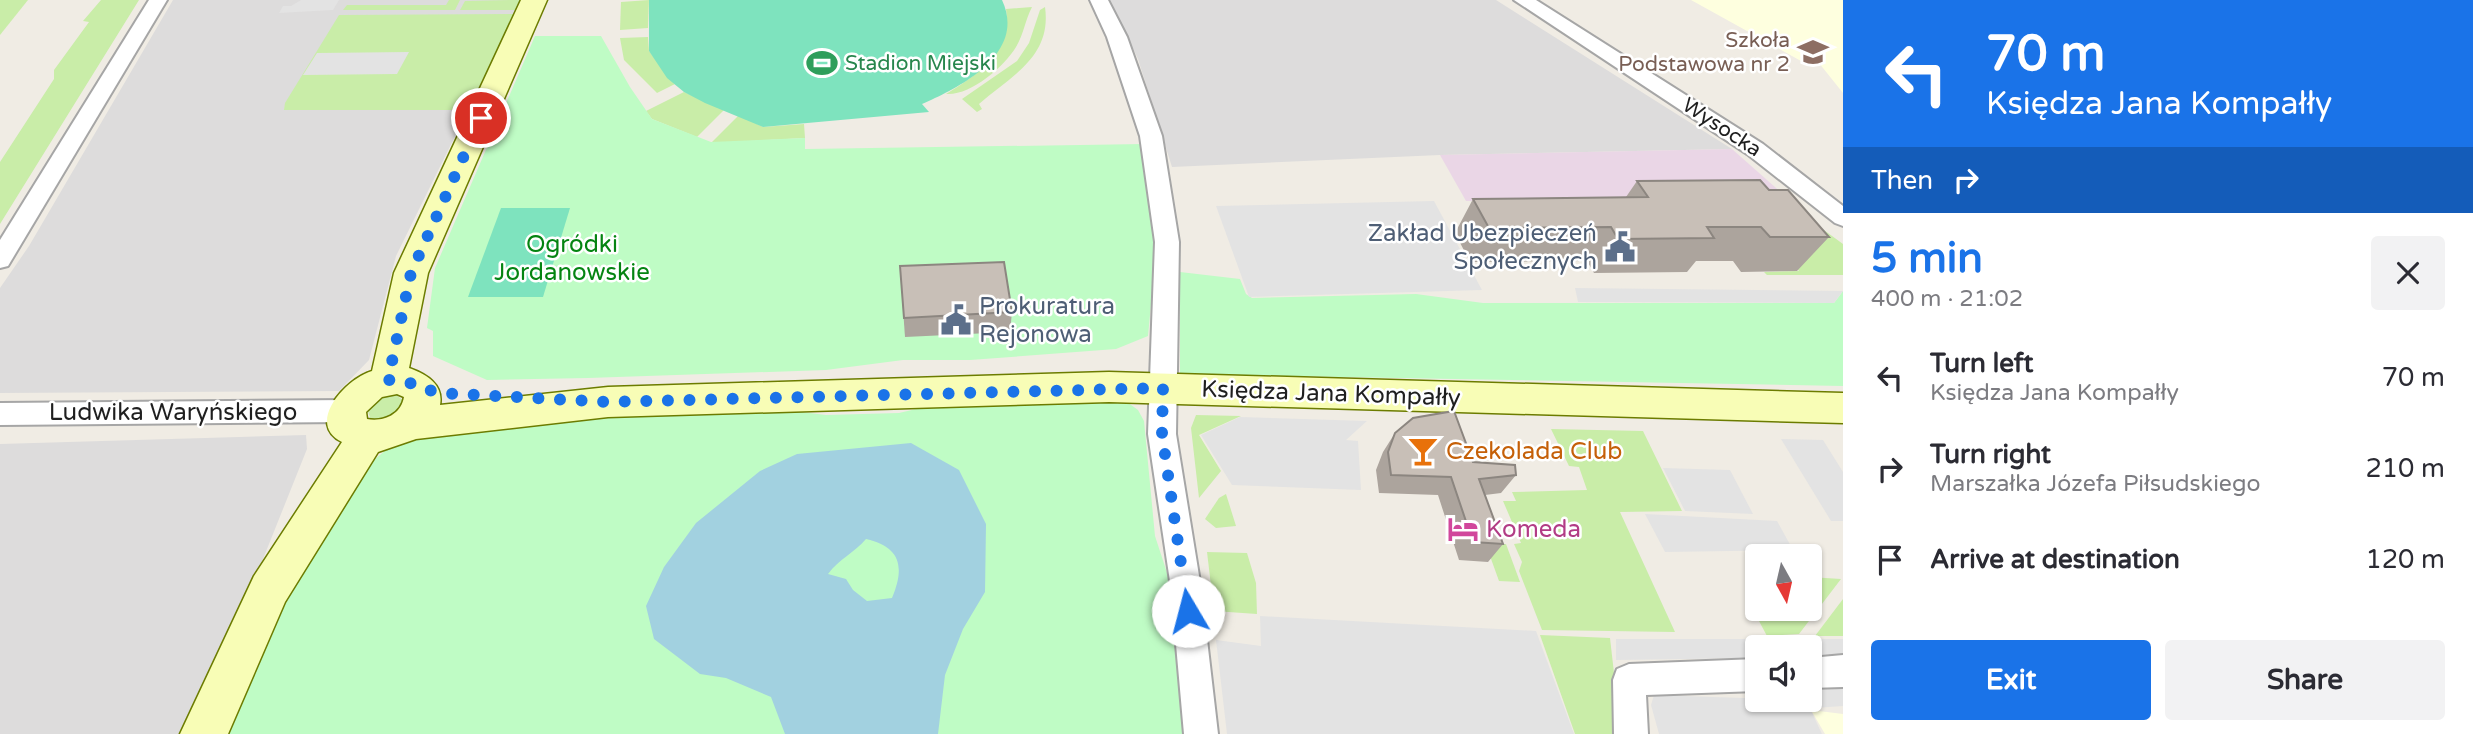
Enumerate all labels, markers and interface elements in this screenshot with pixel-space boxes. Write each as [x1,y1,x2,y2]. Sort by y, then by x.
text: 70 m [1986,25,2105,84]
place label: Szkoła Podstawowa nr 2 [1618,28,1790,77]
icon: left [1871,28,1962,119]
school or university icon: Szkoła Podstawowa nr 2 [1796,35,1830,69]
sports icon: Stadion Miejski [805,46,839,80]
place label: Stadion Miejski [845,51,996,76]
text: Księdza Jana Kompałły [1986,85,2332,123]
pin [451,88,511,148]
street label: Wysocka [1677,93,1766,162]
icon: arrive [462,99,500,137]
icon: right [1947,161,1985,199]
text: Then [1871,165,1933,196]
place label: Zakład Ubezpieczeń Społecznych [1368,219,1597,276]
park label: Ogródki Jordanowskie [494,230,650,287]
public building icon: Zakład Ubezpieczeń Społecznych [1603,230,1637,264]
text: 5 min [1871,233,1983,284]
button: close [2371,236,2445,310]
text: 400 m · 21:02 [1871,285,2023,313]
place label: Prokuratura Rejonowa [979,292,1115,349]
public building icon: Prokuratura Rejonowa [939,303,973,337]
text: Turn left [1930,348,2033,379]
icon: left [1871,359,1909,397]
text: 70 m [2382,362,2445,393]
street label: Księdza Jana Kompałły [1201,374,1461,413]
text: Księdza Jana Kompałły [1930,379,2179,407]
street label: Ludwika Waryńskiego [49,398,297,427]
bar icon: Czekolada Club [1406,434,1440,468]
place label: Czekolada Club [1446,437,1622,466]
text: Turn right [1930,439,2051,470]
icon: right [1871,450,1909,488]
text: 210 m [2365,453,2445,484]
text: Marszałka Józefa Piłsudskiego [1930,470,2260,498]
hotel icon: Komeda [1446,512,1480,546]
place label: Komeda [1486,515,1581,544]
icon: arrive [1871,541,1909,579]
north arrow [1745,544,1822,621]
map controls [1745,544,1822,712]
text: Arrive at destination [1930,544,2180,575]
text: 120 m [2365,544,2445,575]
position arrow [1151,574,1225,648]
button: sound [1745,635,1822,712]
button: Exit [1871,640,2151,720]
button: Share [2165,640,2445,720]

